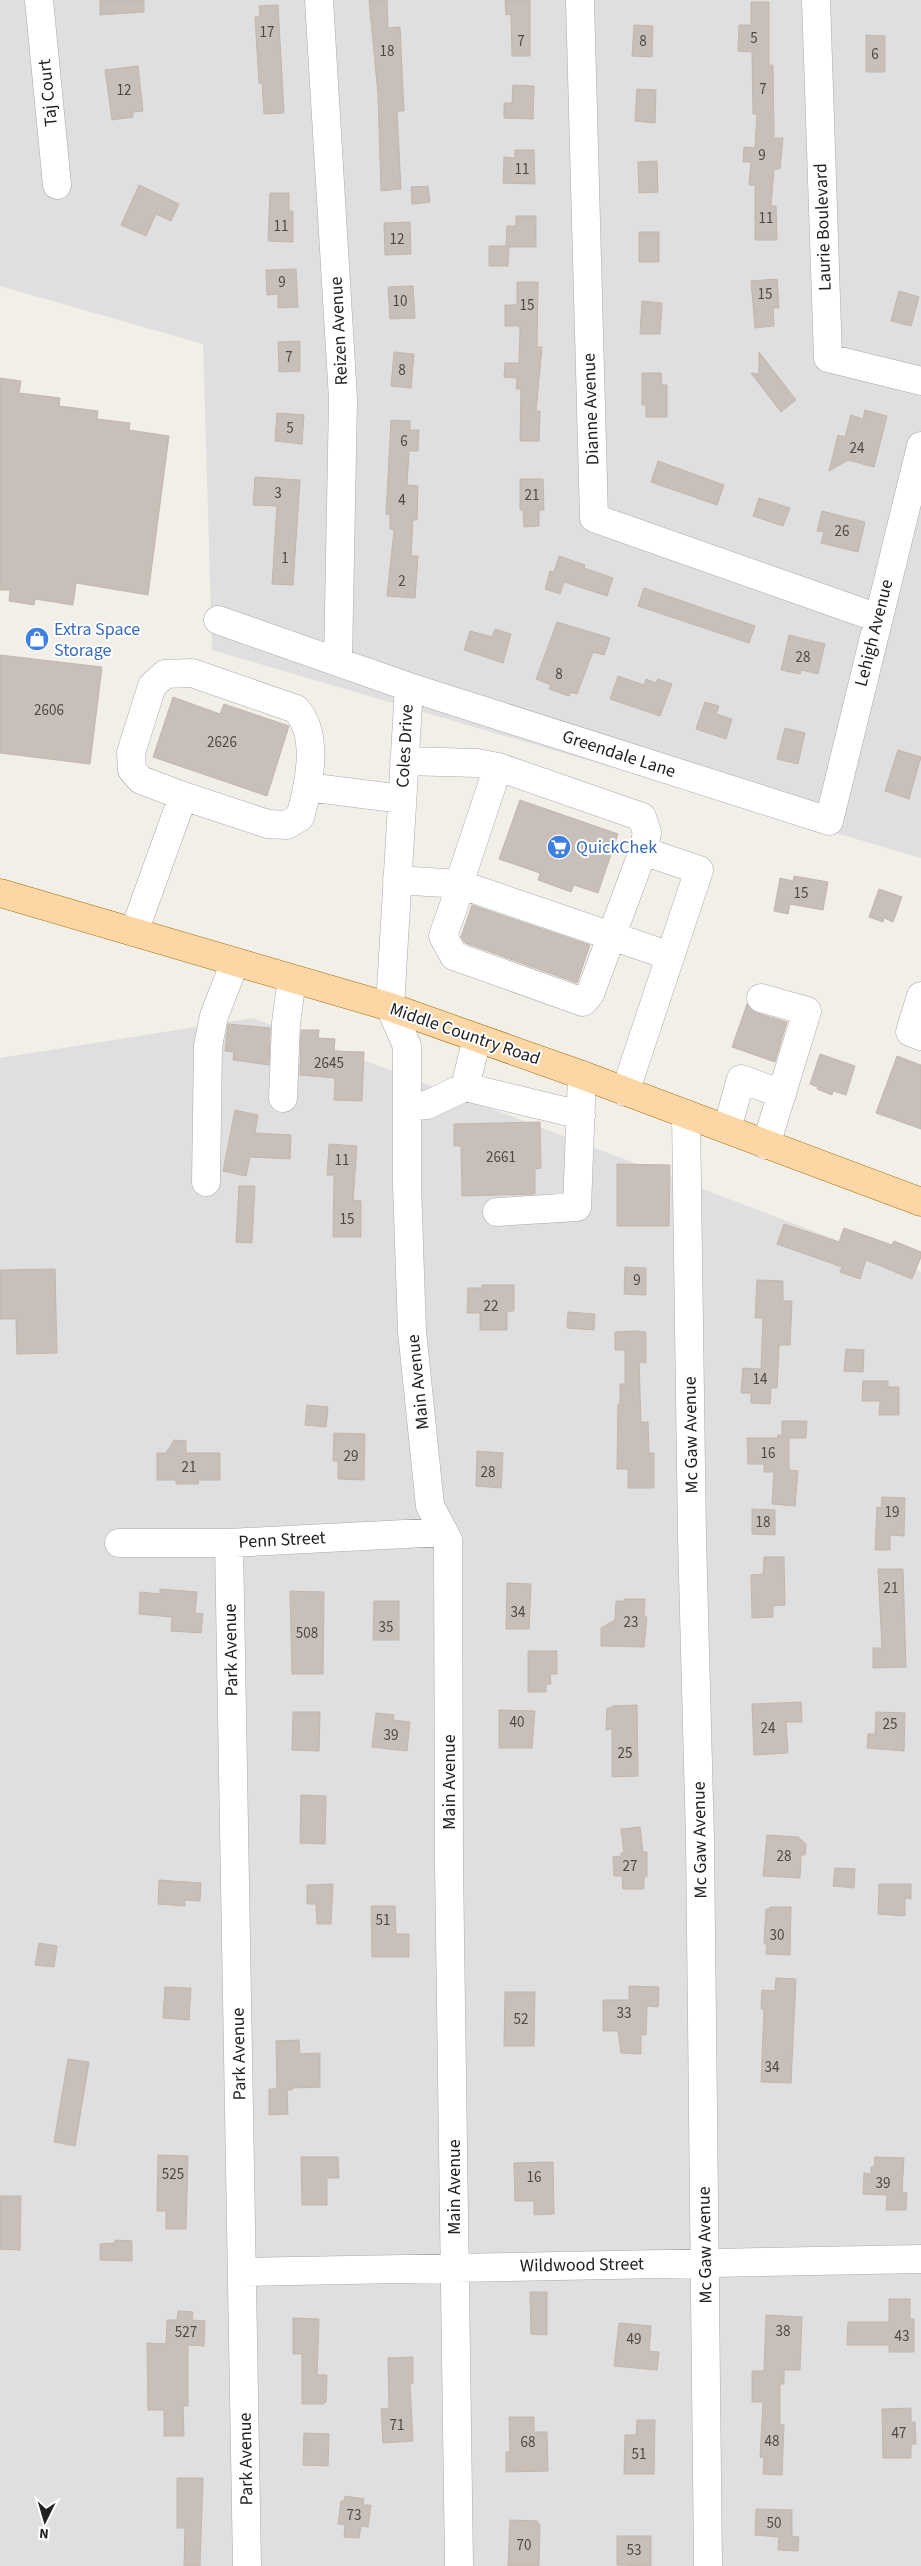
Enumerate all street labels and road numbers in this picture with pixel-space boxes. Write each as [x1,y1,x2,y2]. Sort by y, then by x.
street label: Taj Court [32,58,64,128]
street label: Laurie Boulevard [808,163,838,291]
street label: Reizen Avenue [324,276,354,386]
street label: Dianne Avenue [577,352,605,466]
street label: Lehigh Avenue [849,577,899,689]
street label: Coles Drive [390,703,420,788]
street label: Greendale Lane [559,724,679,784]
street label: Middle Country Road [386,997,544,1071]
street label: Main Avenue [401,1333,435,1431]
street label: Mc Gaw Avenue [677,1376,705,1494]
street label: Penn Street [238,1525,326,1555]
street label: Park Avenue [218,1603,244,1697]
street label: Main Avenue [437,1734,462,1830]
street label: Mc Gaw Avenue [686,1781,714,1899]
street label: Park Avenue [226,2007,252,2101]
street label: Main Avenue [442,2139,467,2235]
street label: Mc Gaw Avenue [691,2186,719,2304]
street label: Wildwood Street [520,2251,644,2279]
street label: Park Avenue [233,2412,259,2506]

